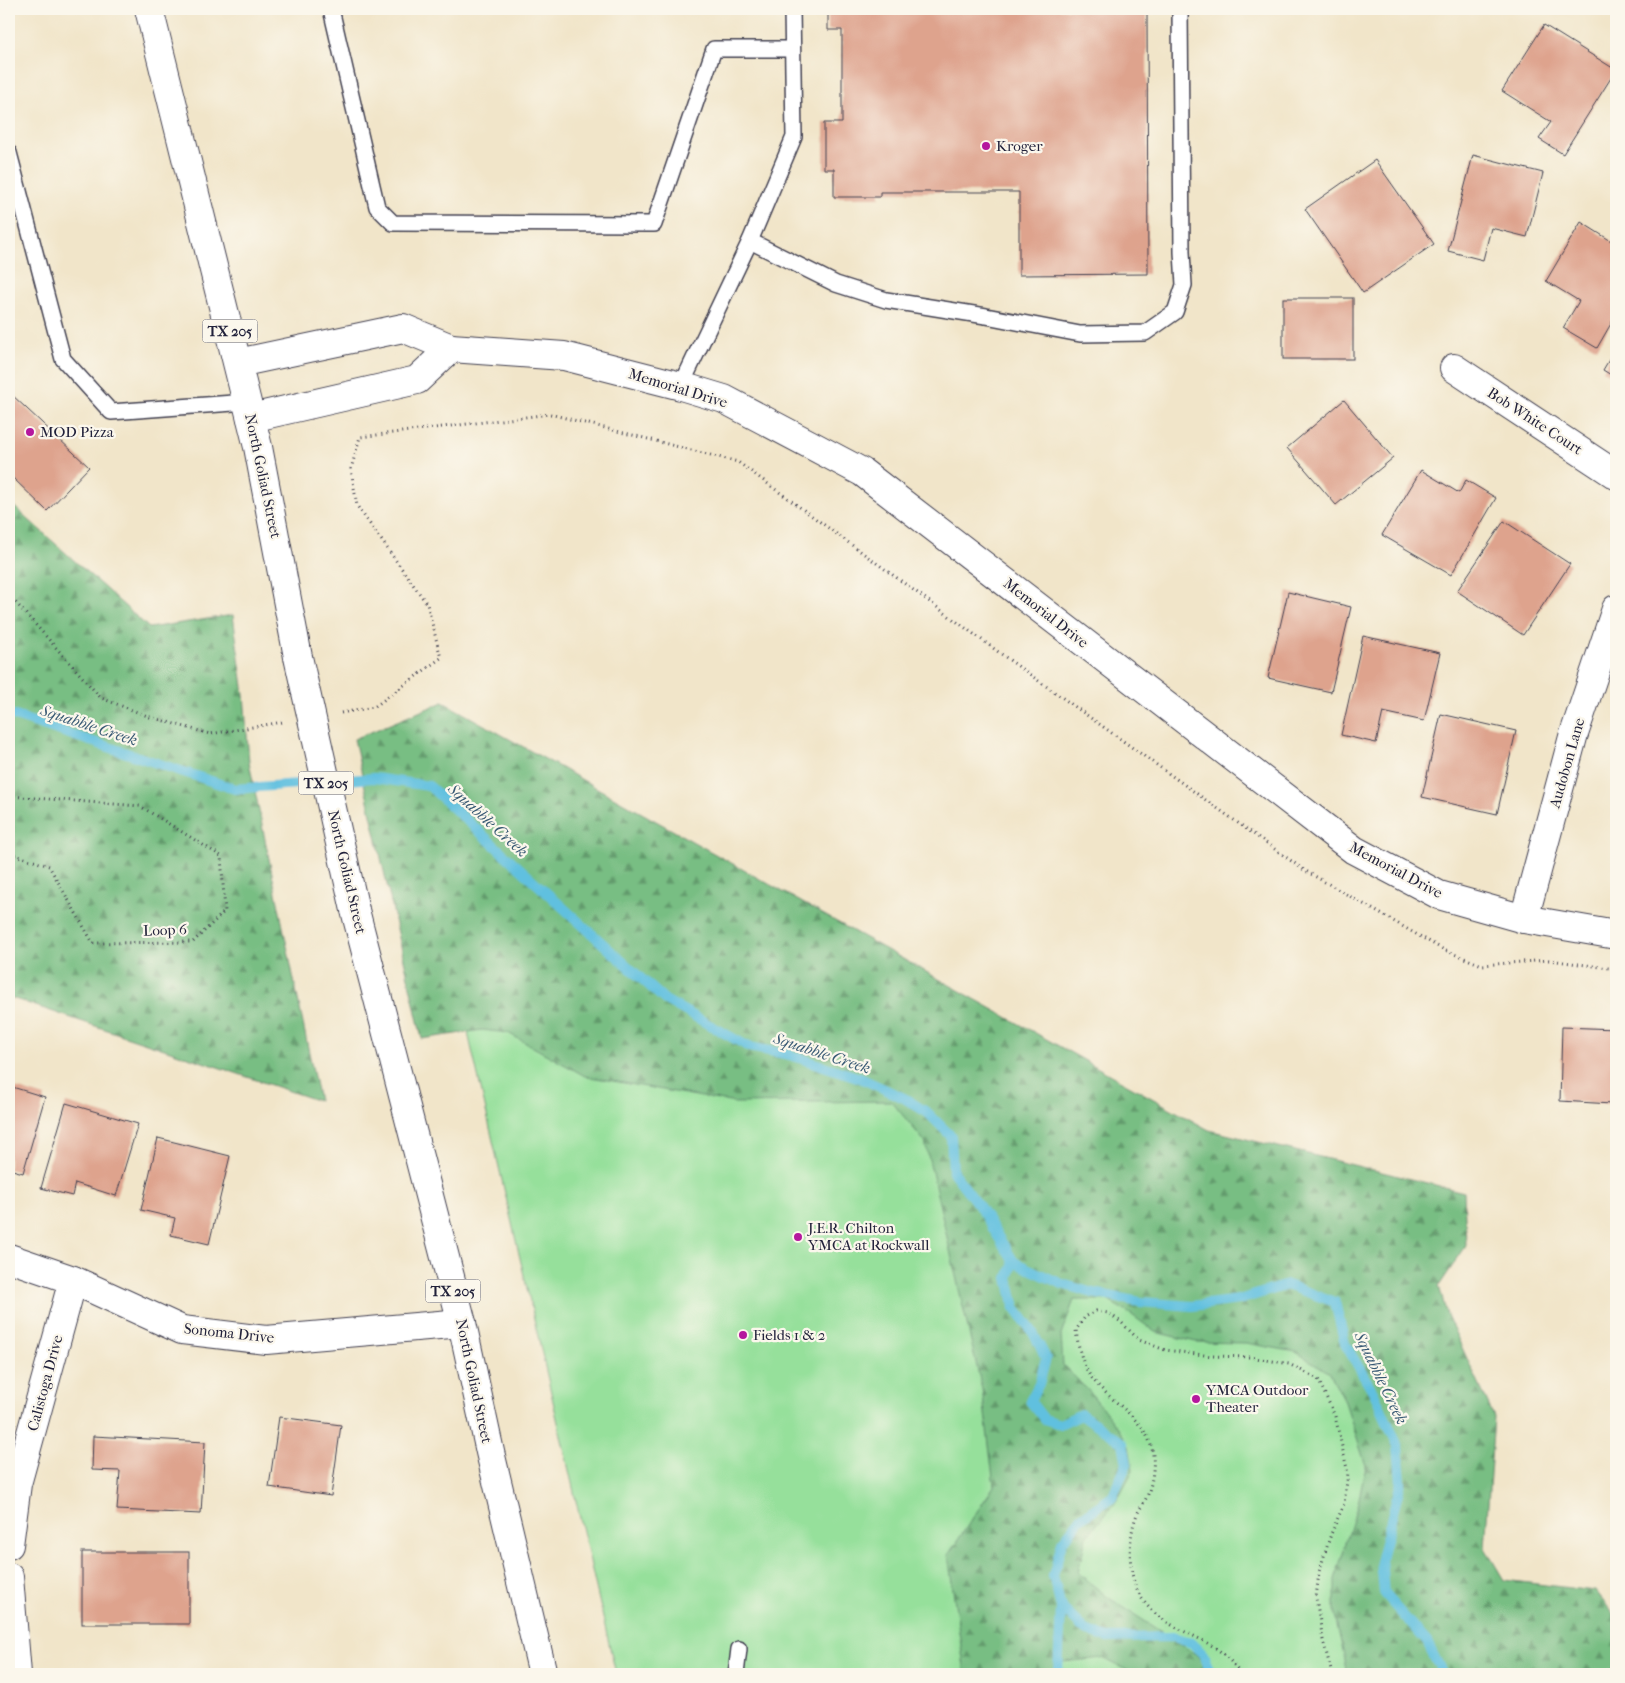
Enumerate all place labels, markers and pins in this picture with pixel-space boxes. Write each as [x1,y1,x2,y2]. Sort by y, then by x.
place label: Kroger [996,137,1043,155]
marker: Kroger [980,140,992,152]
place label: MOD Pizza [40,423,115,441]
marker: MOD Pizza [24,426,36,438]
place label: J.E.R. Chilton YMCA at Rockwall [807,1219,929,1254]
marker: J.E.R. Chilton YMCA at Rockwall [792,1231,804,1243]
place label: Fields 1 & 2 [753,1326,826,1344]
marker: Fields 1 & 2 [737,1329,749,1341]
place label: YMCA Outdoor Theater [1205,1381,1309,1416]
marker: YMCA Outdoor Theater [1190,1393,1202,1405]

